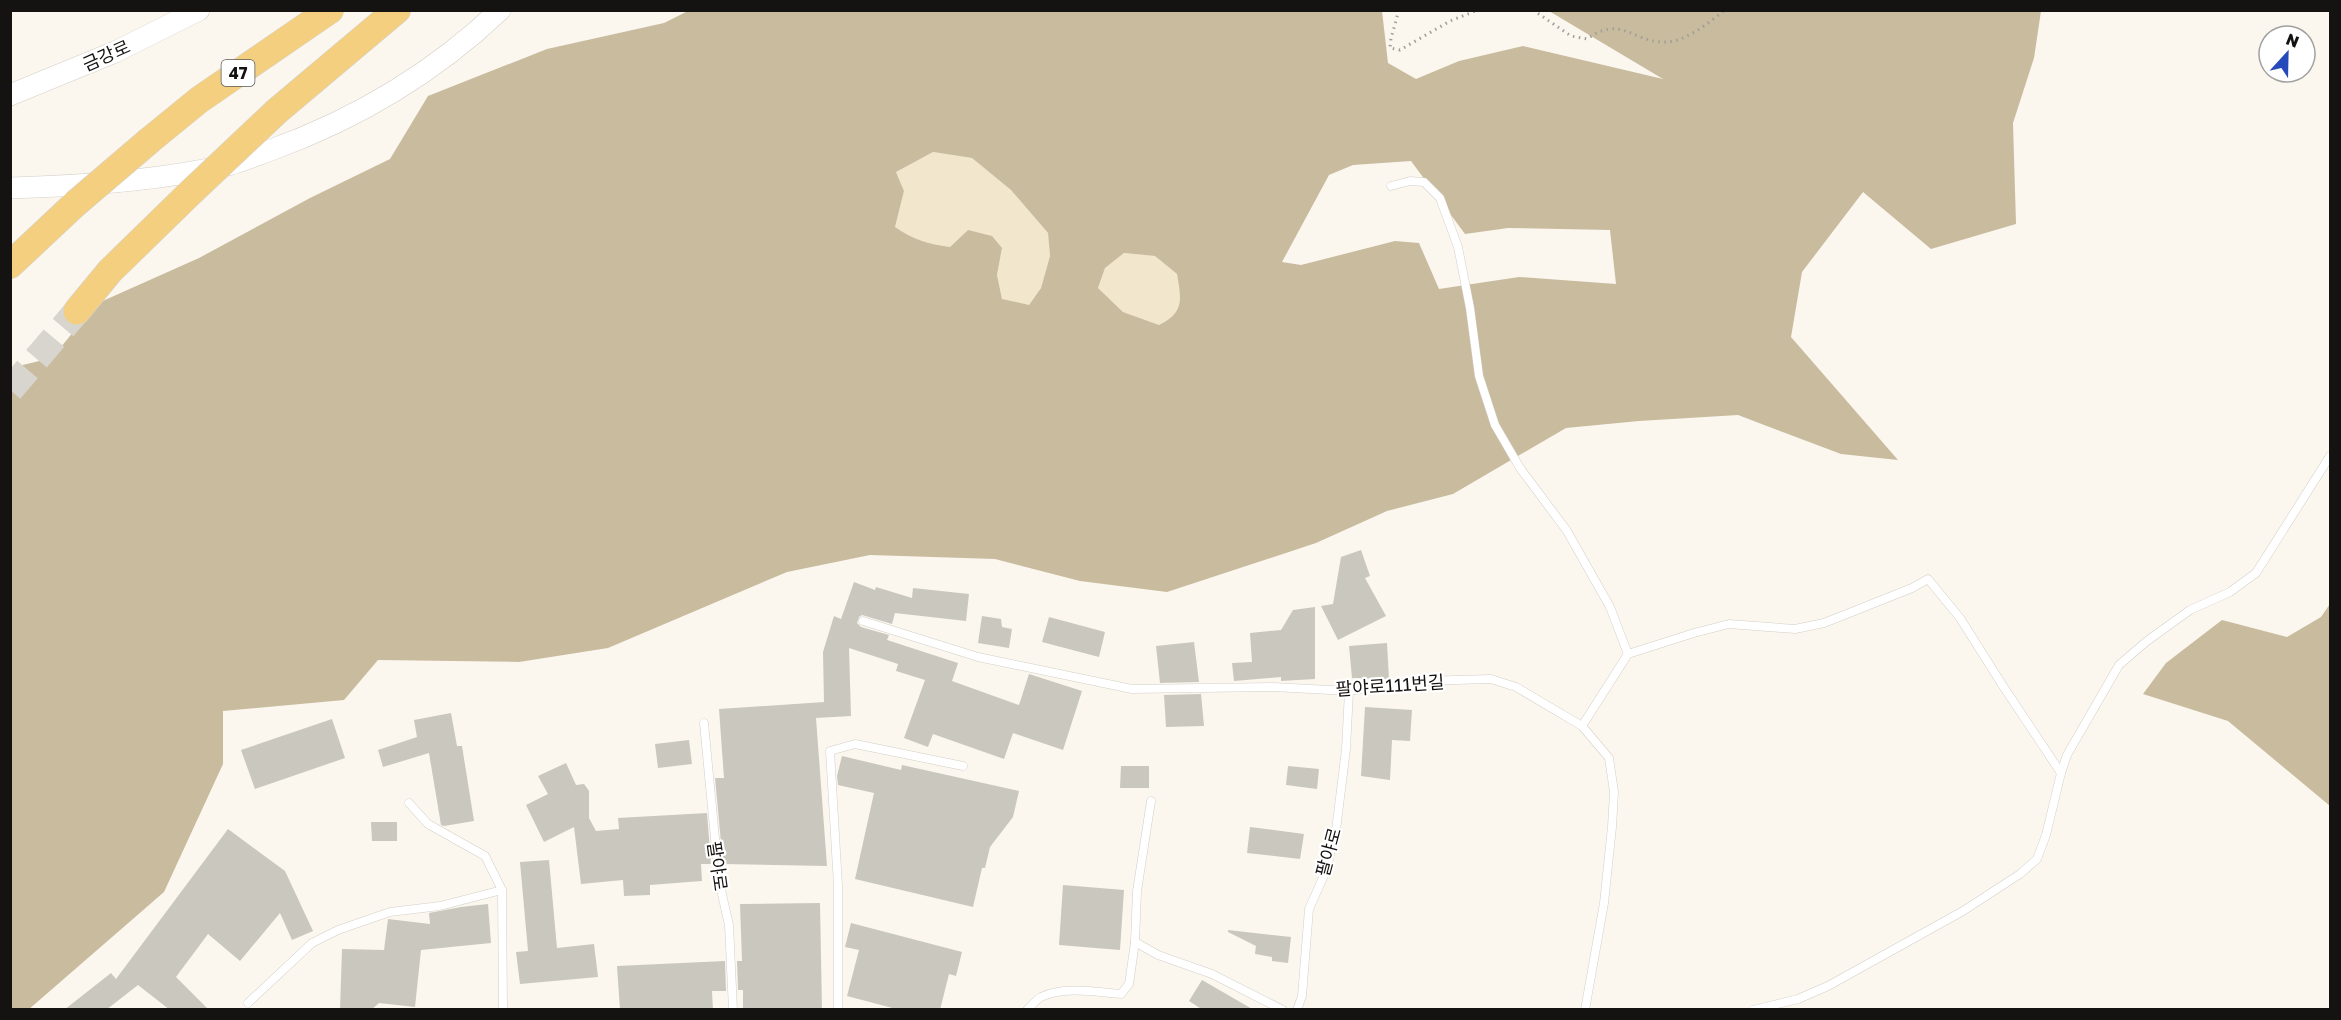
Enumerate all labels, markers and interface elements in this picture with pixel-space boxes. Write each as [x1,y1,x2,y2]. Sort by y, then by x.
north arrow [2257,24,2317,84]
text: N [2283,29,2302,52]
street label: 금강로 [79,35,133,75]
road number: 47 [222,60,254,86]
street label: 팔야로111번길 [1335,670,1445,700]
street label: 팔야로 [1311,825,1345,879]
street label: 팔야로 [704,840,732,892]

